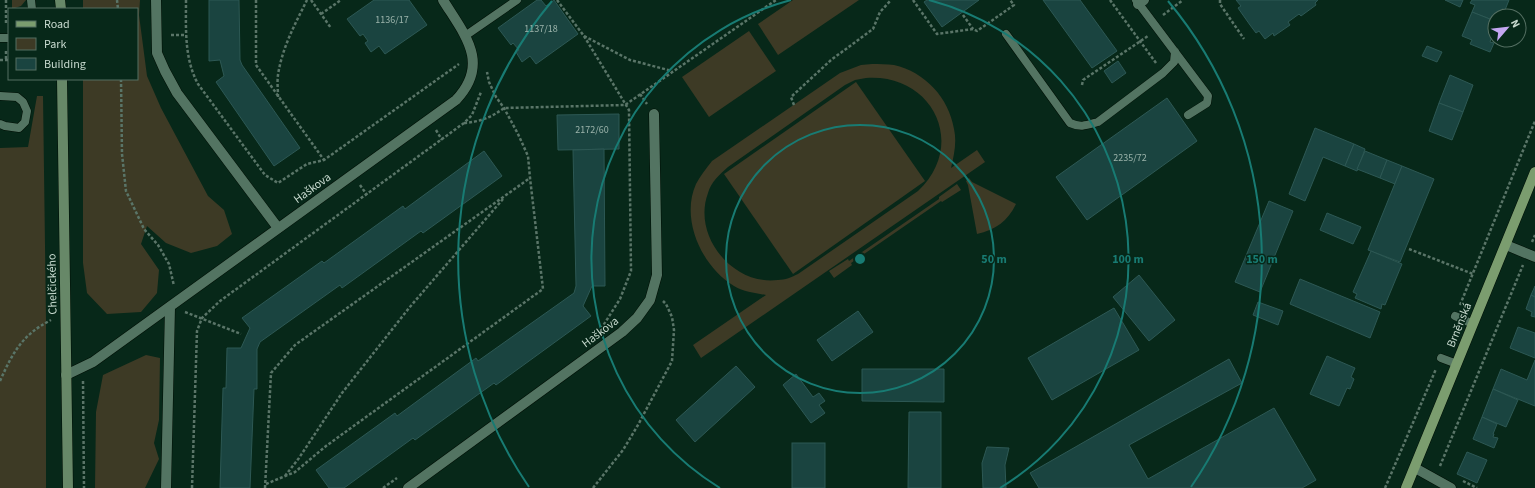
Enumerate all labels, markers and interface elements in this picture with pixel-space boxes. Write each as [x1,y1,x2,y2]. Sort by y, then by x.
legend [8,8,138,80]
north arrow [1487,8,1527,48]
house number: 1136/17 [375,13,409,27]
text: Road [44,16,70,33]
text: N [1507,17,1524,30]
house number: 1137/18 [524,22,558,36]
text: Park [44,36,66,53]
text: Building [44,56,86,73]
house number: 2172/60 [575,123,609,137]
house number: 2235/72 [1113,151,1147,165]
street label: Haškova [290,169,334,208]
text: 50 m [981,251,1007,268]
text: 100 m [1112,251,1144,268]
text: 150 m [1246,251,1278,268]
centre of rings [853,252,867,266]
street label: Chelčického [43,253,62,315]
street label: Brněnská [1443,300,1476,350]
street label: Haškova [578,313,622,352]

